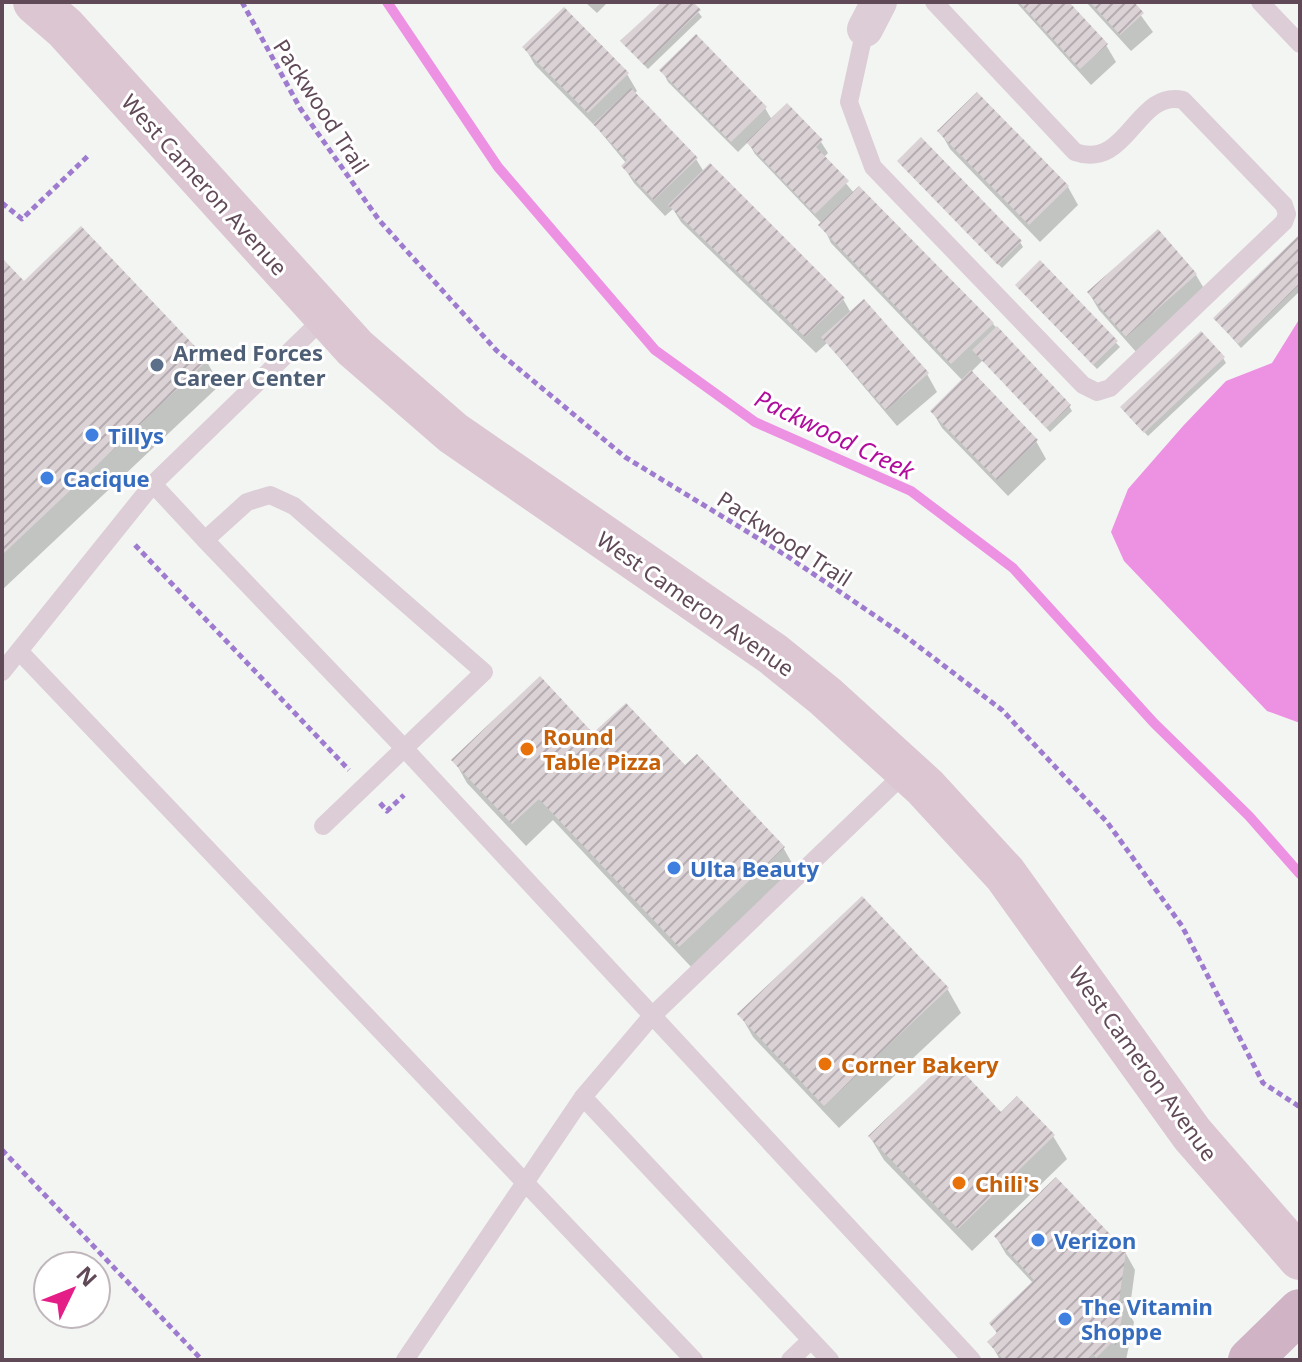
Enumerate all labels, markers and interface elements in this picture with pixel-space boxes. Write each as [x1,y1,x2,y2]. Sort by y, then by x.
street label: Packwood Trail [267,33,377,179]
street label: West Cameron Avenue [115,87,295,281]
place label: Armed Forces Career Center [173,337,326,392]
marker: Armed Forces Career Center [148,356,166,374]
water label: Packwood Creek [750,381,921,487]
place label: Tillys [108,420,164,450]
marker: Tillys [83,426,101,444]
place label: Cacique [63,463,150,493]
marker: Cacique [38,469,56,487]
street label: Packwood Trail [712,483,858,593]
street label: West Cameron Avenue [591,523,801,683]
place label: Round Table Pizza [543,721,662,776]
marker: Round Table Pizza [518,740,536,758]
place label: Ulta Beauty [690,853,819,883]
marker: Ulta Beauty [665,859,683,877]
street label: West Cameron Avenue [1063,959,1225,1167]
place label: Corner Bakery [841,1049,999,1079]
marker: Corner Bakery [816,1055,834,1073]
place label: Chili's [975,1168,1039,1198]
marker: Chili's [950,1174,968,1192]
place label: Verizon [1054,1225,1136,1255]
marker: Verizon [1029,1231,1047,1249]
north arrow [32,1250,112,1330]
text: N [70,1259,104,1292]
place label: The Vitamin Shoppe [1081,1291,1213,1346]
marker: The Vitamin Shoppe [1056,1310,1074,1328]

